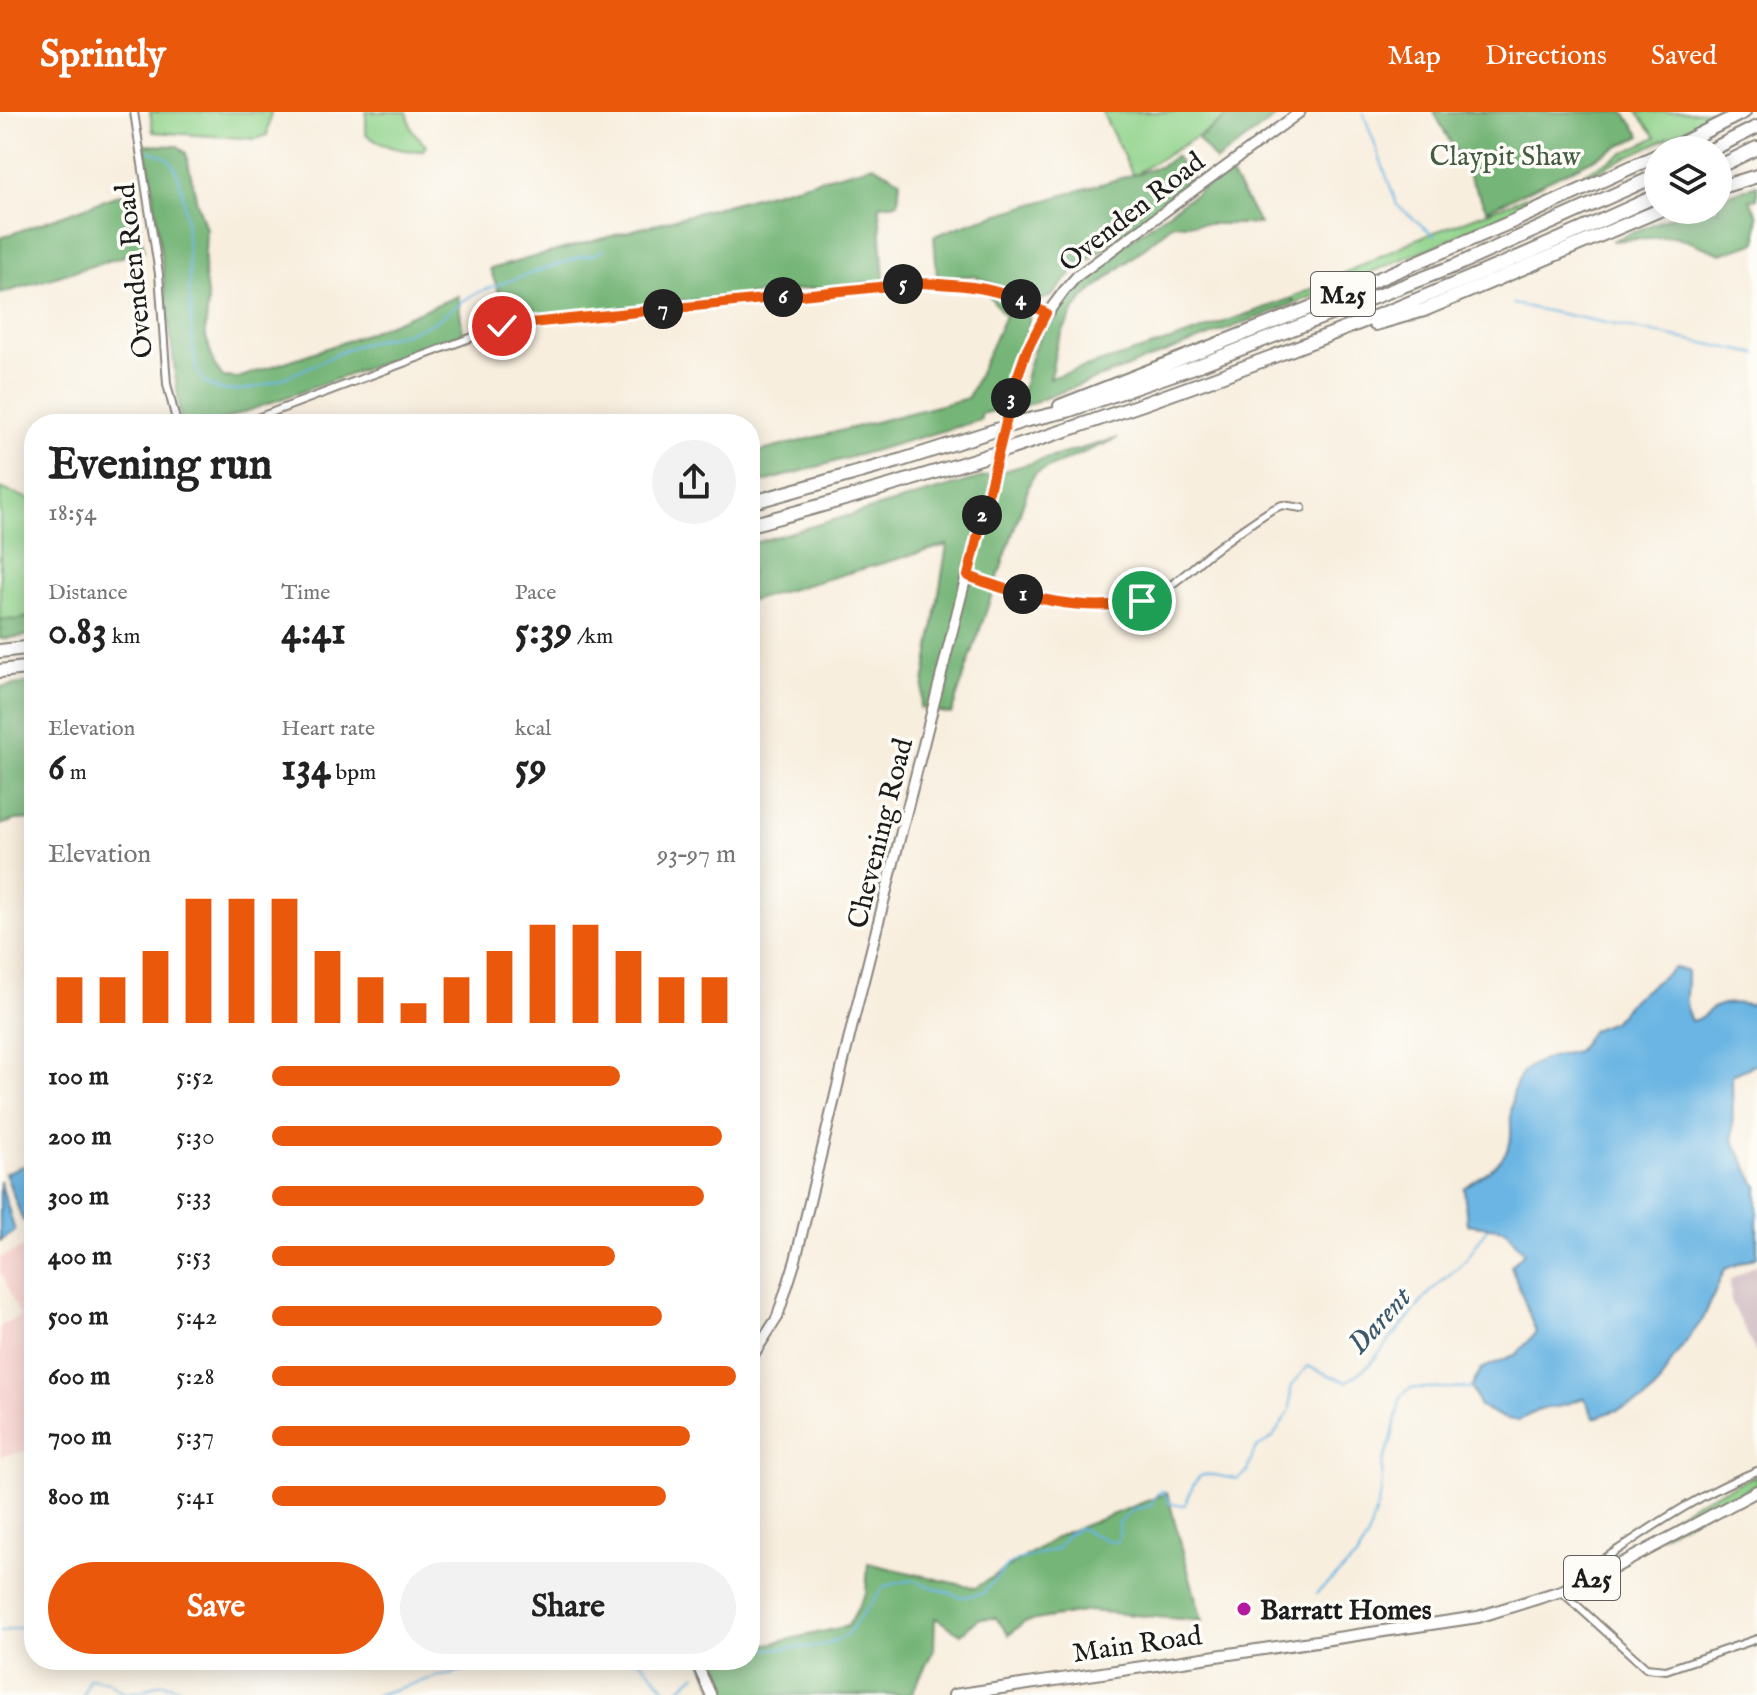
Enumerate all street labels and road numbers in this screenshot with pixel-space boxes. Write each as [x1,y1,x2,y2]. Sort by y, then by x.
street label: Ovenden Road [1053,145,1212,281]
street label: Ovenden Road [109,182,162,360]
road number: M25 [1311,272,1375,316]
street label: Chevening Road [841,735,922,932]
road number: A25 [1564,1556,1620,1600]
street label: Main Road [1070,1619,1204,1672]

